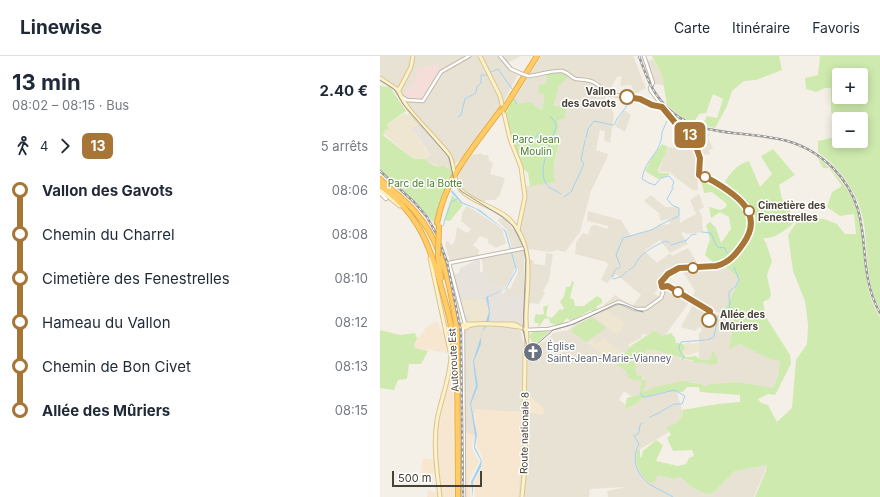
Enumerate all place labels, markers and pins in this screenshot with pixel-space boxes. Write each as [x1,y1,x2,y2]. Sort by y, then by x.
place label: Vallon des Gavots [561,85,616,109]
marker: Vallon des Gavots [619,89,635,105]
unlabelled marker [699,171,711,183]
place label: Cimetière des Fenestrelles [758,199,826,223]
marker: Cimetière des Fenestrelles [743,205,755,217]
unlabelled marker [687,262,699,274]
unlabelled marker [672,286,684,298]
place label: Allée des Mûriers [720,308,765,332]
marker: Allée des Mûriers [701,312,717,328]
place label: Église Saint-Jean-Marie-Vianney [547,339,672,364]
church icon: Église Saint-Jean-Marie-Vianney [522,341,544,363]

